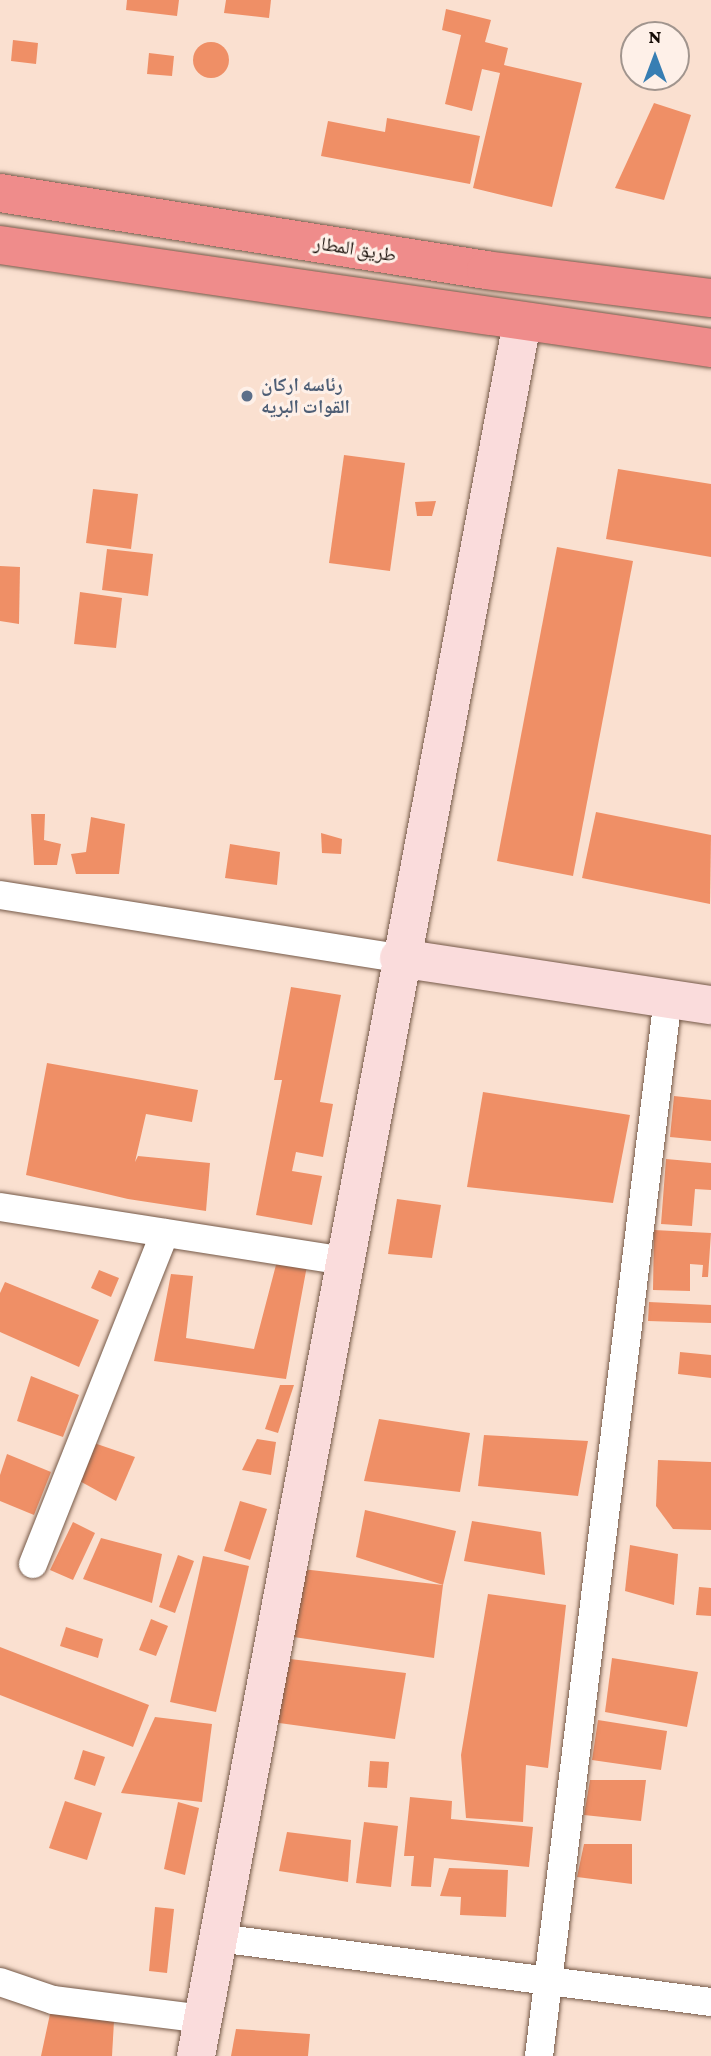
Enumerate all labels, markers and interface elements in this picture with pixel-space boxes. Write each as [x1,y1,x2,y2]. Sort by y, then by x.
north arrow [620,21,690,91]
text: N [649,26,661,47]
street label: طريق المطار [312,231,398,267]
place label: رئاسه اركان القوات البريه [261,374,350,418]
marker: رئاسه اركان القوات البريه [239,388,255,404]

